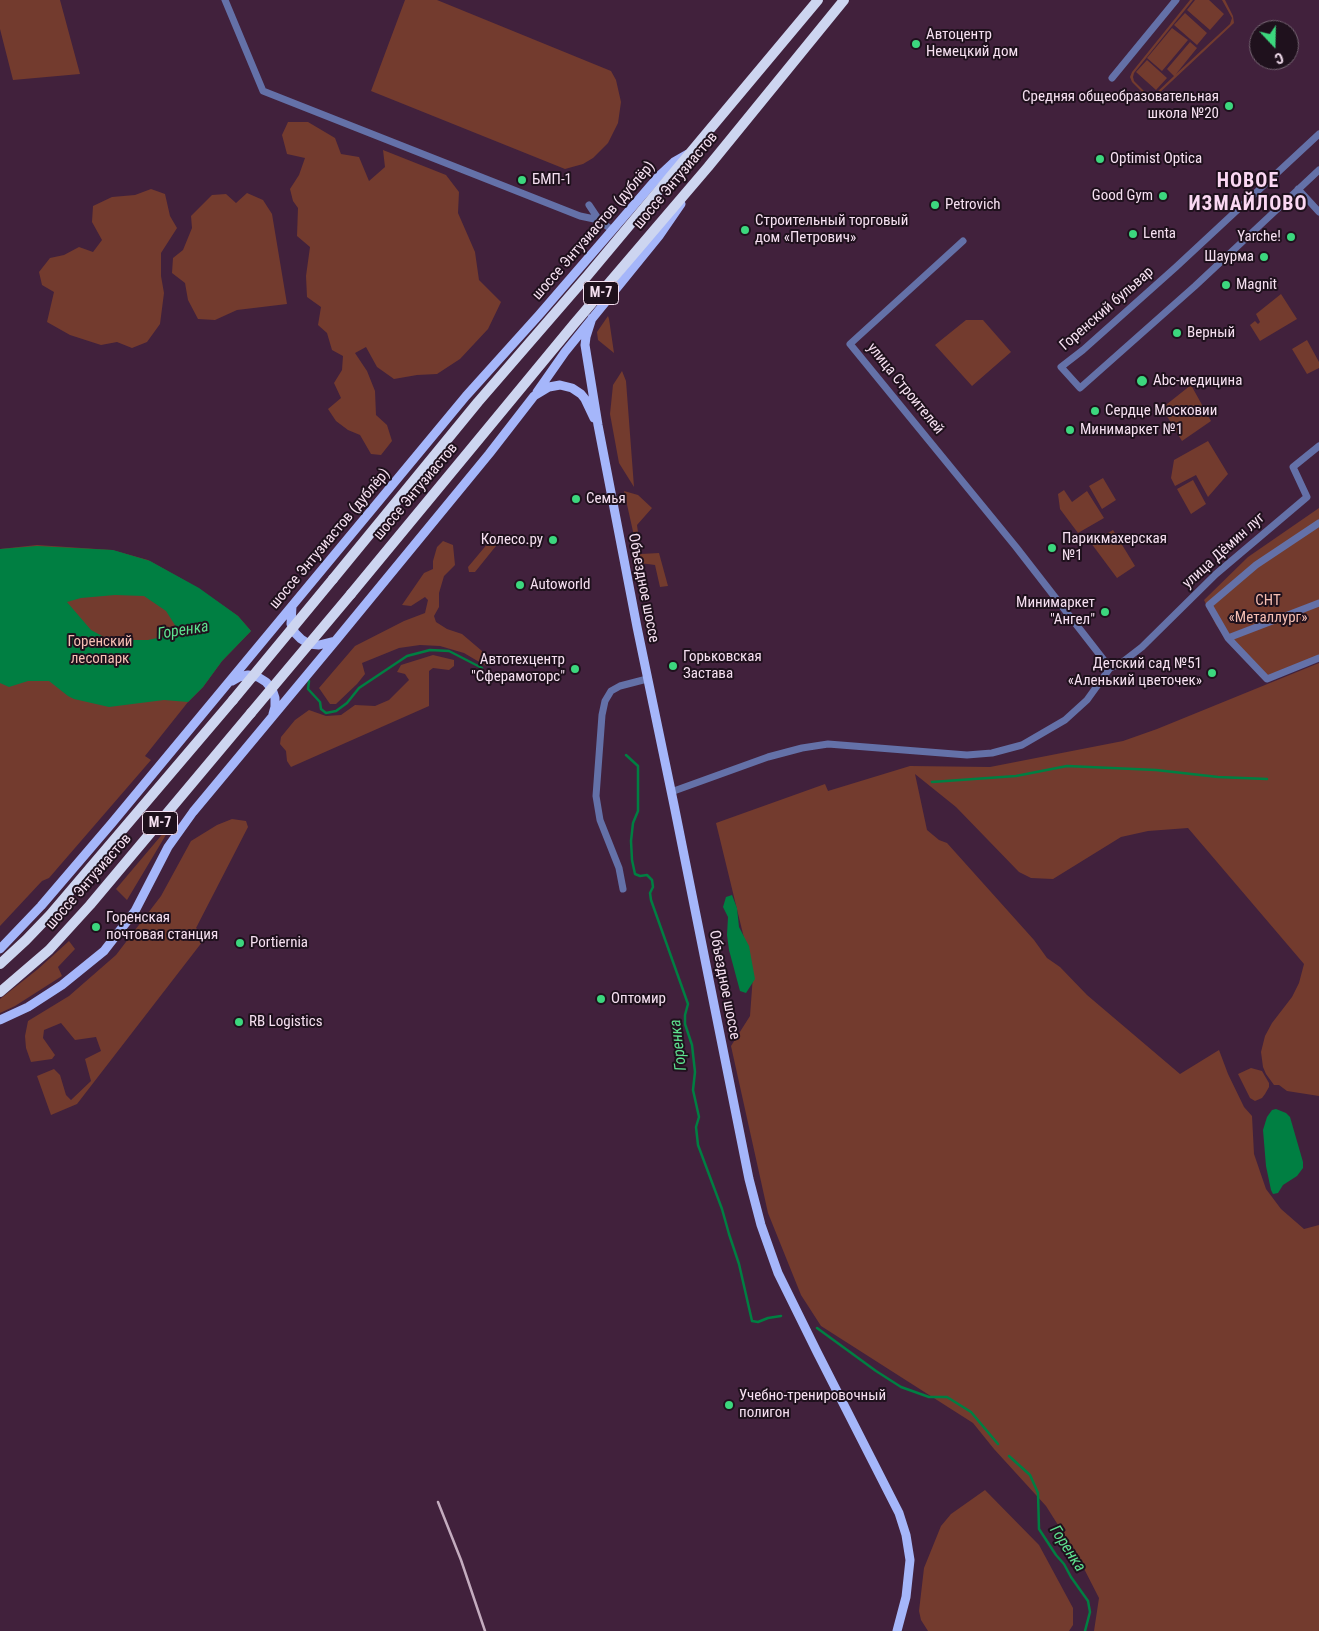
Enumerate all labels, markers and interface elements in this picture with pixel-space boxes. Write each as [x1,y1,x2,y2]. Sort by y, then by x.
north arrow [1249,20,1299,70]
place label: Автоцентр Немецкий дом [926,26,1018,61]
marker: Автоцентр Немецкий дом [910,38,922,50]
text: С [1272,49,1286,67]
place label: Средняя общеобразовательная школа №20 [1022,88,1219,123]
marker: Средняя общеобразовательная школа №20 [1223,100,1235,112]
street label: шоссе Энтузиастов [630,129,722,233]
place label: Optimist Optica [1110,150,1202,168]
marker: Optimist Optica [1094,153,1106,165]
street label: шоссе Энтузиастов (дублёр) [529,158,659,304]
district label: НОВОЕ ИЗМАЙЛОВО [1187,170,1309,217]
place label: БМП-1 [532,171,572,189]
marker: БМП-1 [516,174,528,186]
place label: Good Gym [1092,187,1153,205]
marker: Good Gym [1157,190,1169,202]
place label: Petrovich [945,196,1001,214]
marker: Petrovich [929,199,941,211]
place label: Строительный торговый дом «Петрович» [755,212,908,247]
marker: Строительный торговый дом «Петрович» [739,224,751,236]
place label: Lenta [1143,225,1176,243]
marker: Lenta [1127,228,1139,240]
place label: Yarche! [1237,228,1281,246]
marker: Yarche! [1285,231,1297,243]
place label: Шаурма [1204,248,1254,266]
marker: Шаурма [1258,251,1270,263]
street label: Горенский бульвар [1056,263,1158,355]
place label: Magnit [1236,276,1277,294]
marker: Magnit [1220,279,1232,291]
road number: М-7 [584,282,618,304]
place label: Верный [1187,324,1235,342]
marker: Верный [1171,327,1183,339]
street label: улица Строителей [863,340,947,438]
place label: Abc-медицина [1153,372,1242,390]
marker: Abc-медицина [1135,374,1149,388]
place label: Сердце Московии [1105,402,1217,420]
marker: Сердце Московии [1089,405,1101,417]
place label: Минимаркет №1 [1080,421,1183,439]
marker: Минимаркет №1 [1064,424,1076,436]
street label: шоссе Энтузиастов [370,440,462,544]
street label: шоссе Энтузиастов (дублёр) [266,465,394,613]
place label: Семья [586,490,626,508]
marker: Семья [570,493,582,505]
street label: улица Дёмин луг [1179,509,1269,593]
place label: Парикмахерская №1 [1062,530,1167,565]
place label: Колесо.ру [481,531,543,549]
street label: Объездное шоссе [624,532,662,644]
marker: Колесо.ру [547,534,559,546]
marker: Парикмахерская №1 [1046,542,1058,554]
place label: Autoworld [530,576,590,594]
marker: Autoworld [514,579,526,591]
park label: СНТ «Металлург» [1229,592,1307,627]
place label: Минимаркет "Ангел" [1016,594,1095,629]
marker: Минимаркет "Ангел" [1099,606,1111,618]
water label: Горенка [156,617,210,645]
park label: Горенский лесопарк [68,633,132,668]
place label: Горьковская Застава [683,648,762,683]
place label: Автотехцентр "Сферамоторс" [471,651,565,686]
place label: Детский сад №51 «Аленький цветочек» [1068,655,1202,690]
marker: Горьковская Застава [667,660,679,672]
marker: Автотехцентр "Сферамоторс" [569,663,581,675]
marker: Детский сад №51 «Аленький цветочек» [1206,667,1218,679]
road number: М-7 [142,811,178,834]
street label: шоссе Энтузиастов [42,830,136,934]
place label: Горенская почтовая станция [106,909,218,944]
marker: Горенская почтовая станция [90,921,102,933]
street label: Объездное шоссе [705,929,743,1041]
place label: Portiernia [250,934,308,952]
marker: Portiernia [234,937,246,949]
place label: Оптомир [611,990,666,1008]
marker: Оптомир [595,993,607,1005]
place label: RB Logistics [249,1013,323,1031]
marker: RB Logistics [233,1016,245,1028]
water label: Горенка [666,1018,692,1072]
place label: Учебно-тренировочный полигон [739,1387,886,1422]
marker: Учебно-тренировочный полигон [723,1399,735,1411]
water label: Горенка [1045,1522,1089,1576]

